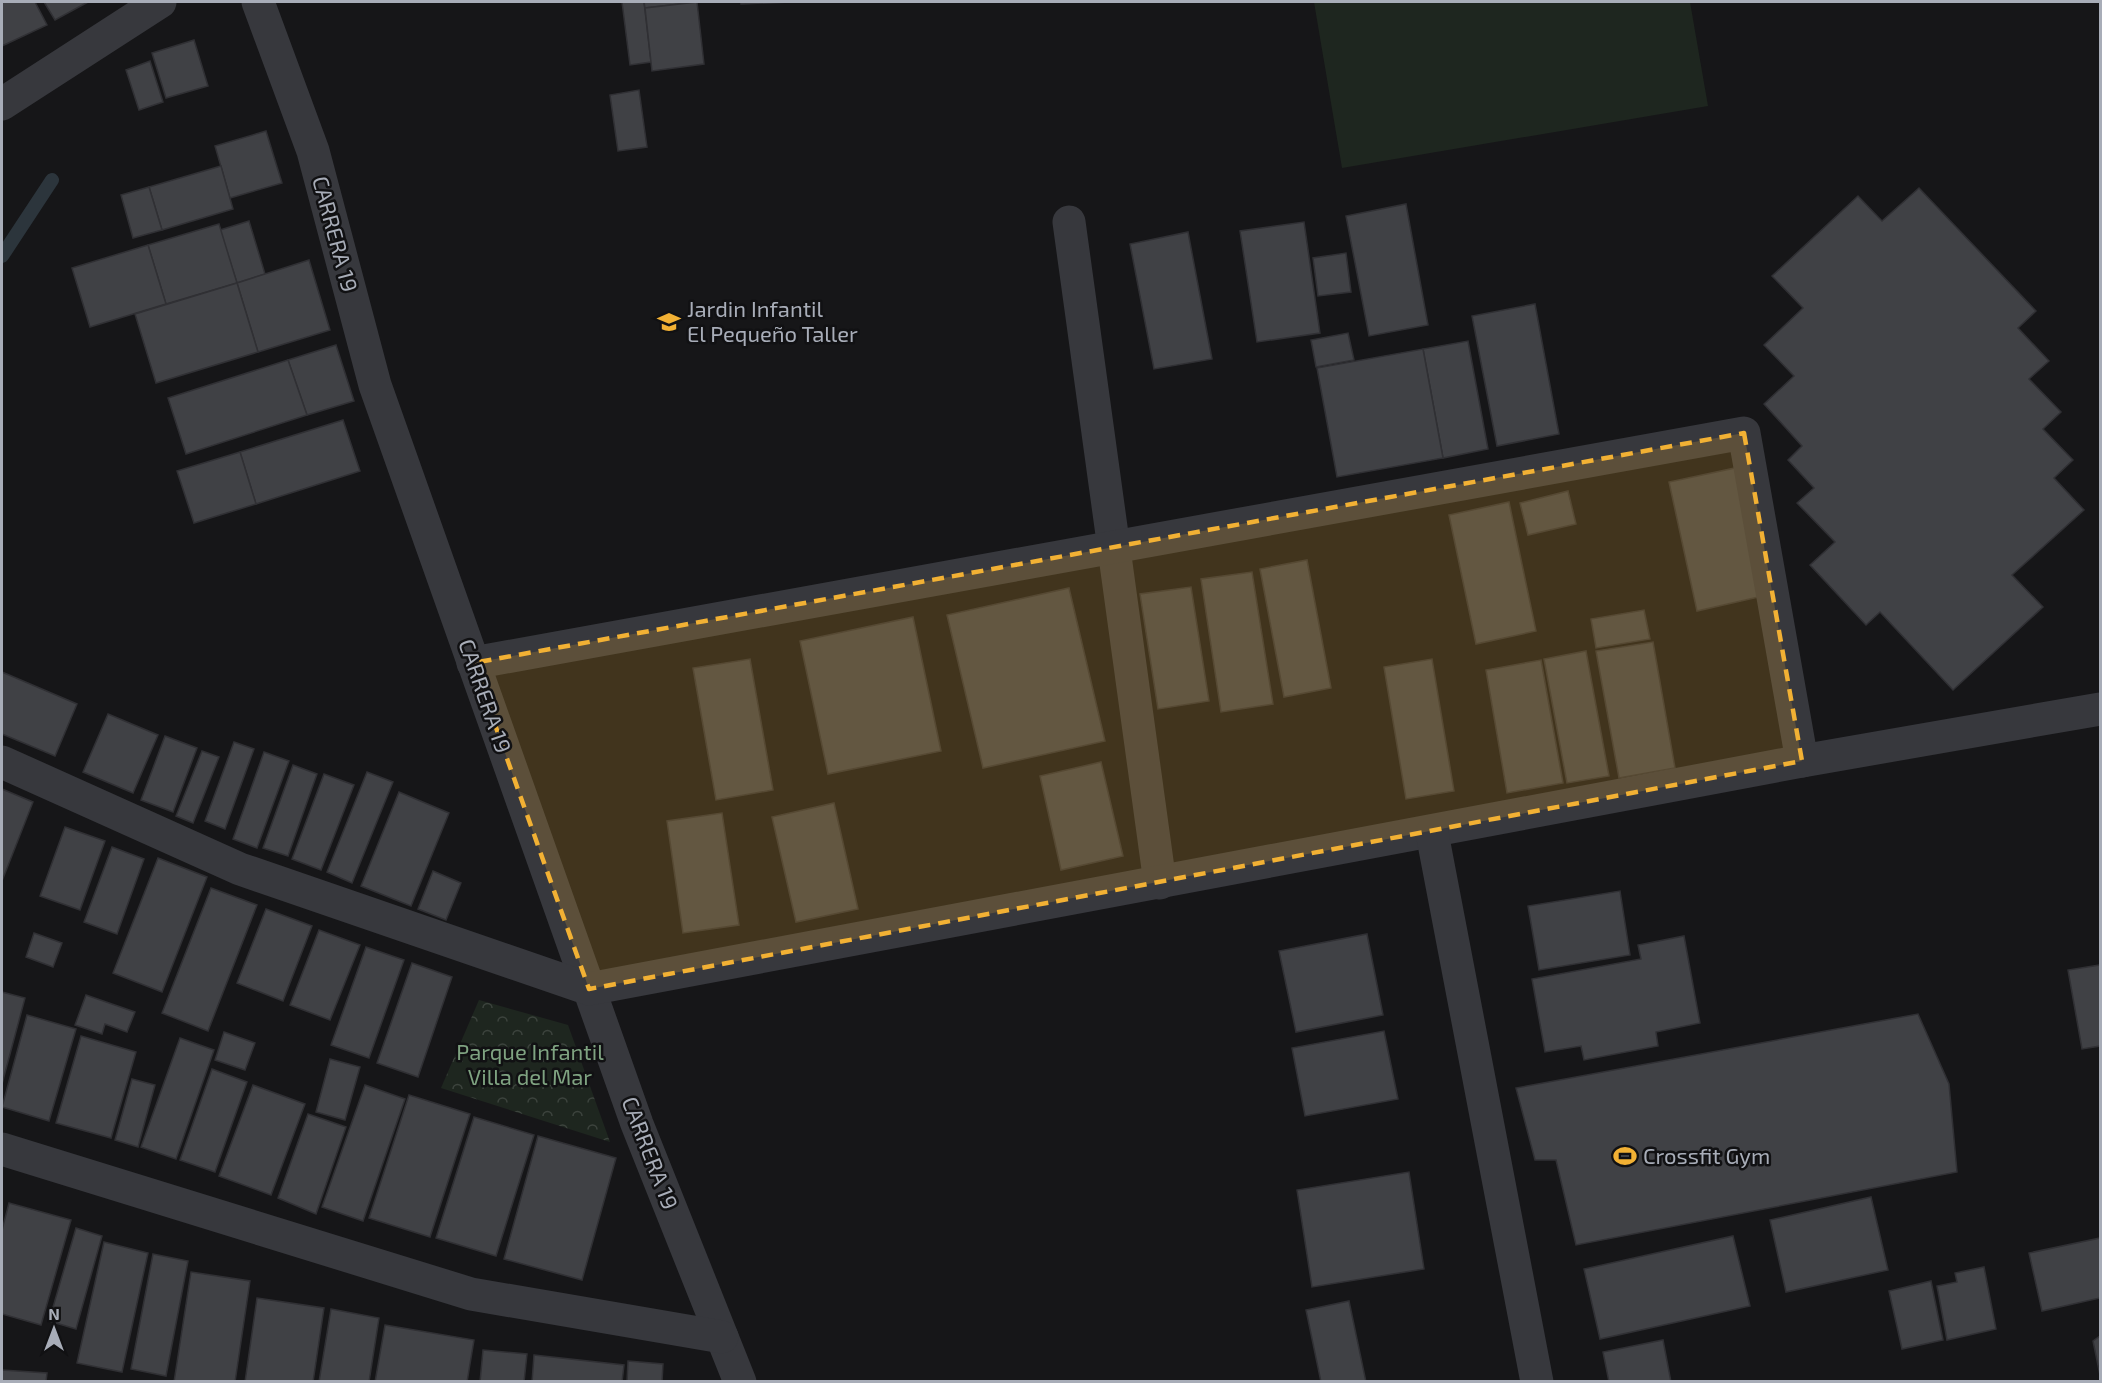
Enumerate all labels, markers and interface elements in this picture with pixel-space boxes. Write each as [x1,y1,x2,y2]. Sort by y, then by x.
street label: CARRERA 19 [308,173,364,294]
place label: Jardin Infantil El Pequeño Taller [687,295,858,346]
school or university icon: Jardin Infantil El Pequeño Taller [656,309,682,335]
street label: CARRERA 19 [454,635,518,756]
park label: Parque Infantil Villa del Mar [456,1038,604,1089]
street label: CARRERA 19 [618,1093,684,1213]
place label: Crossfit Gym [1643,1142,1770,1168]
sports icon: Crossfit Gym [1612,1143,1638,1169]
north arrow [24,1299,84,1359]
text: N [48,1304,60,1323]

